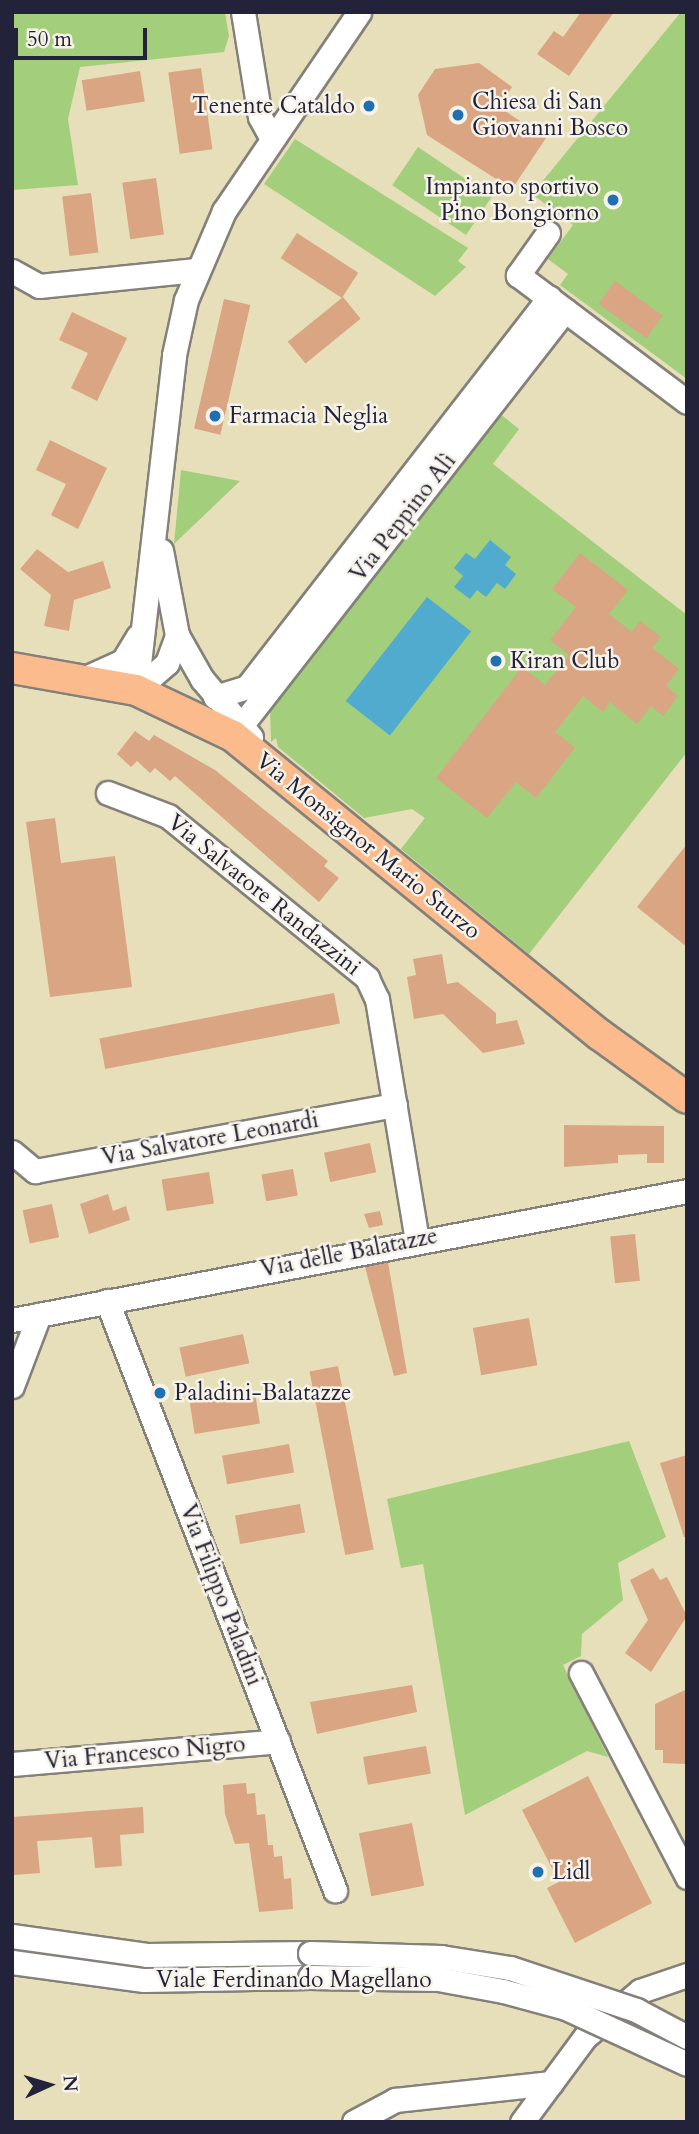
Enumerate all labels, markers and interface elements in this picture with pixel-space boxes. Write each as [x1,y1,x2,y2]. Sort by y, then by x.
scale bar [18,14,150,58]
text: 50 m [27,25,72,54]
place label: Chiesa di San Giovanni Bosco [472,88,628,142]
place label: Tenente Cataldo [192,92,355,120]
marker: Tenente Cataldo [361,98,377,114]
marker: Chiesa di San Giovanni Bosco [450,107,466,123]
place label: Impianto sportivo Pino Bongiorno [426,173,599,227]
marker: Impianto sportivo Pino Bongiorno [605,192,621,208]
place label: Farmacia Neglia [229,402,388,430]
marker: Farmacia Neglia [207,408,223,424]
street label: Via Peppino Alì [344,448,462,588]
place label: Kiran Club [510,647,620,675]
marker: Kiran Club [488,653,504,669]
street label: Via Monsignor Mario Sturzo [250,747,486,945]
street label: Via Salvatore Randazzini [162,809,366,981]
street label: Via Salvatore Leonardi [99,1106,321,1172]
street label: Via delle Balatazze [258,1222,440,1284]
place label: Paladini-Balatazze [174,1379,351,1407]
marker: Paladini-Balatazze [152,1385,168,1401]
street label: Via Filippo Paladini [174,1500,268,1690]
street label: Via Francesco Nigro [43,1730,247,1776]
place label: Lidl [552,1858,590,1886]
marker: Lidl [530,1864,546,1880]
street label: Viale Ferdinando Magellano [156,1966,432,1994]
north arrow [14,2050,84,2120]
text: N [56,2074,83,2093]

